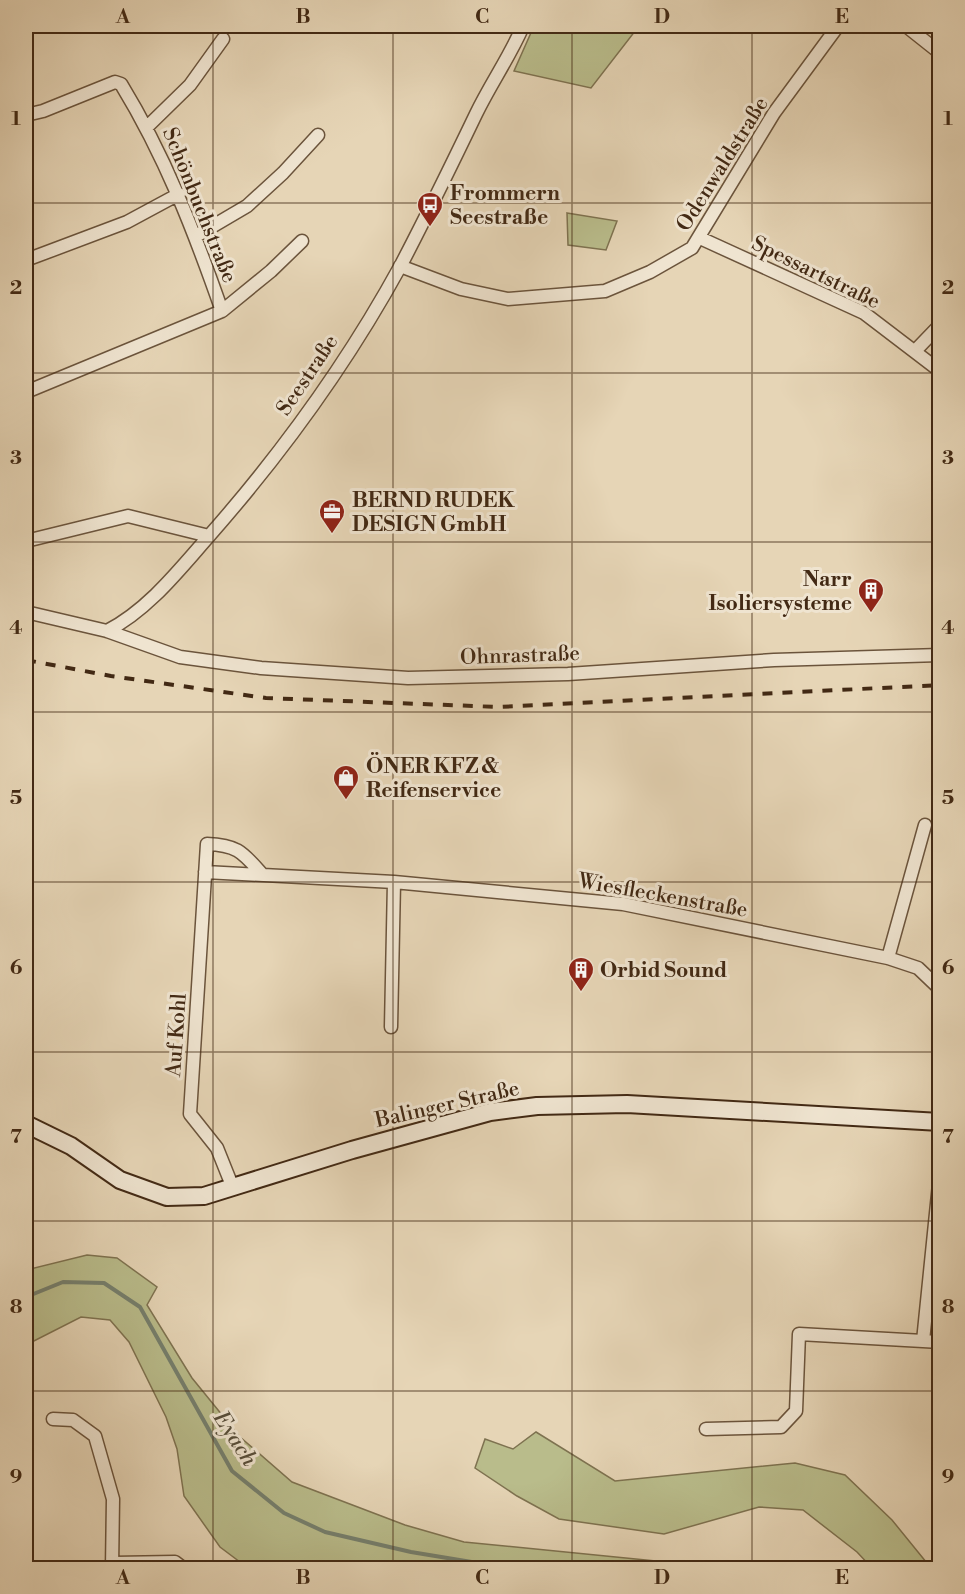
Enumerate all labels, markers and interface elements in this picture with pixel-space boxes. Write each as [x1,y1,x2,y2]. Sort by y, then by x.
text: A [115,5,131,30]
text: B [295,5,311,30]
text: C [475,5,489,30]
text: D [654,5,670,30]
text: E [835,5,849,30]
street label: Odenwaldstraße [671,93,775,237]
text: 1 [11,107,21,132]
text: 1 [943,107,953,132]
street label: Schönbuchstraße [156,124,242,287]
place label: Frommern Seestraße [450,181,560,231]
bus stop icon: Frommern Seestraße [415,190,445,228]
street label: Spessartstraße [747,231,884,315]
text: 2 [10,276,22,301]
text: 2 [942,276,954,301]
street label: Seestraße [271,330,344,421]
text: 3 [10,446,22,471]
text: 3 [942,446,954,471]
place label: BERND RUDEK DESIGN GmbH [352,488,515,538]
office icon: BERND RUDEK DESIGN GmbH [317,497,347,535]
place label: Narr Isoliersysteme [708,567,852,617]
building icon: Narr Isoliersysteme [856,576,886,614]
text: 4 [9,616,23,641]
text: 4 [941,616,955,641]
street label: Ohnrastraße [460,641,580,671]
place label: ÖNER KFZ & Reifenservice [366,751,501,804]
shop icon: ÖNER KFZ & Reifenservice [331,763,361,801]
text: 5 [10,786,22,811]
text: 5 [942,786,954,811]
street label: Wiesfleckenstraße [575,868,750,924]
building icon: Orbid Sound [566,955,596,993]
text: 6 [10,956,23,981]
text: 6 [942,956,955,981]
place label: Orbid Sound [600,958,727,984]
street label: Auf Kohl [161,992,193,1079]
street label: Balinger Straße [372,1076,522,1134]
text: 7 [10,1125,22,1150]
text: 7 [942,1125,954,1150]
text: 8 [10,1295,23,1320]
text: 8 [942,1295,955,1320]
water label: Eyach [207,1406,263,1472]
text: 9 [10,1465,22,1490]
text: 9 [942,1465,954,1490]
text: A [115,1566,131,1591]
text: B [295,1566,311,1591]
text: C [475,1566,489,1591]
text: D [654,1566,670,1591]
text: E [835,1566,849,1591]

